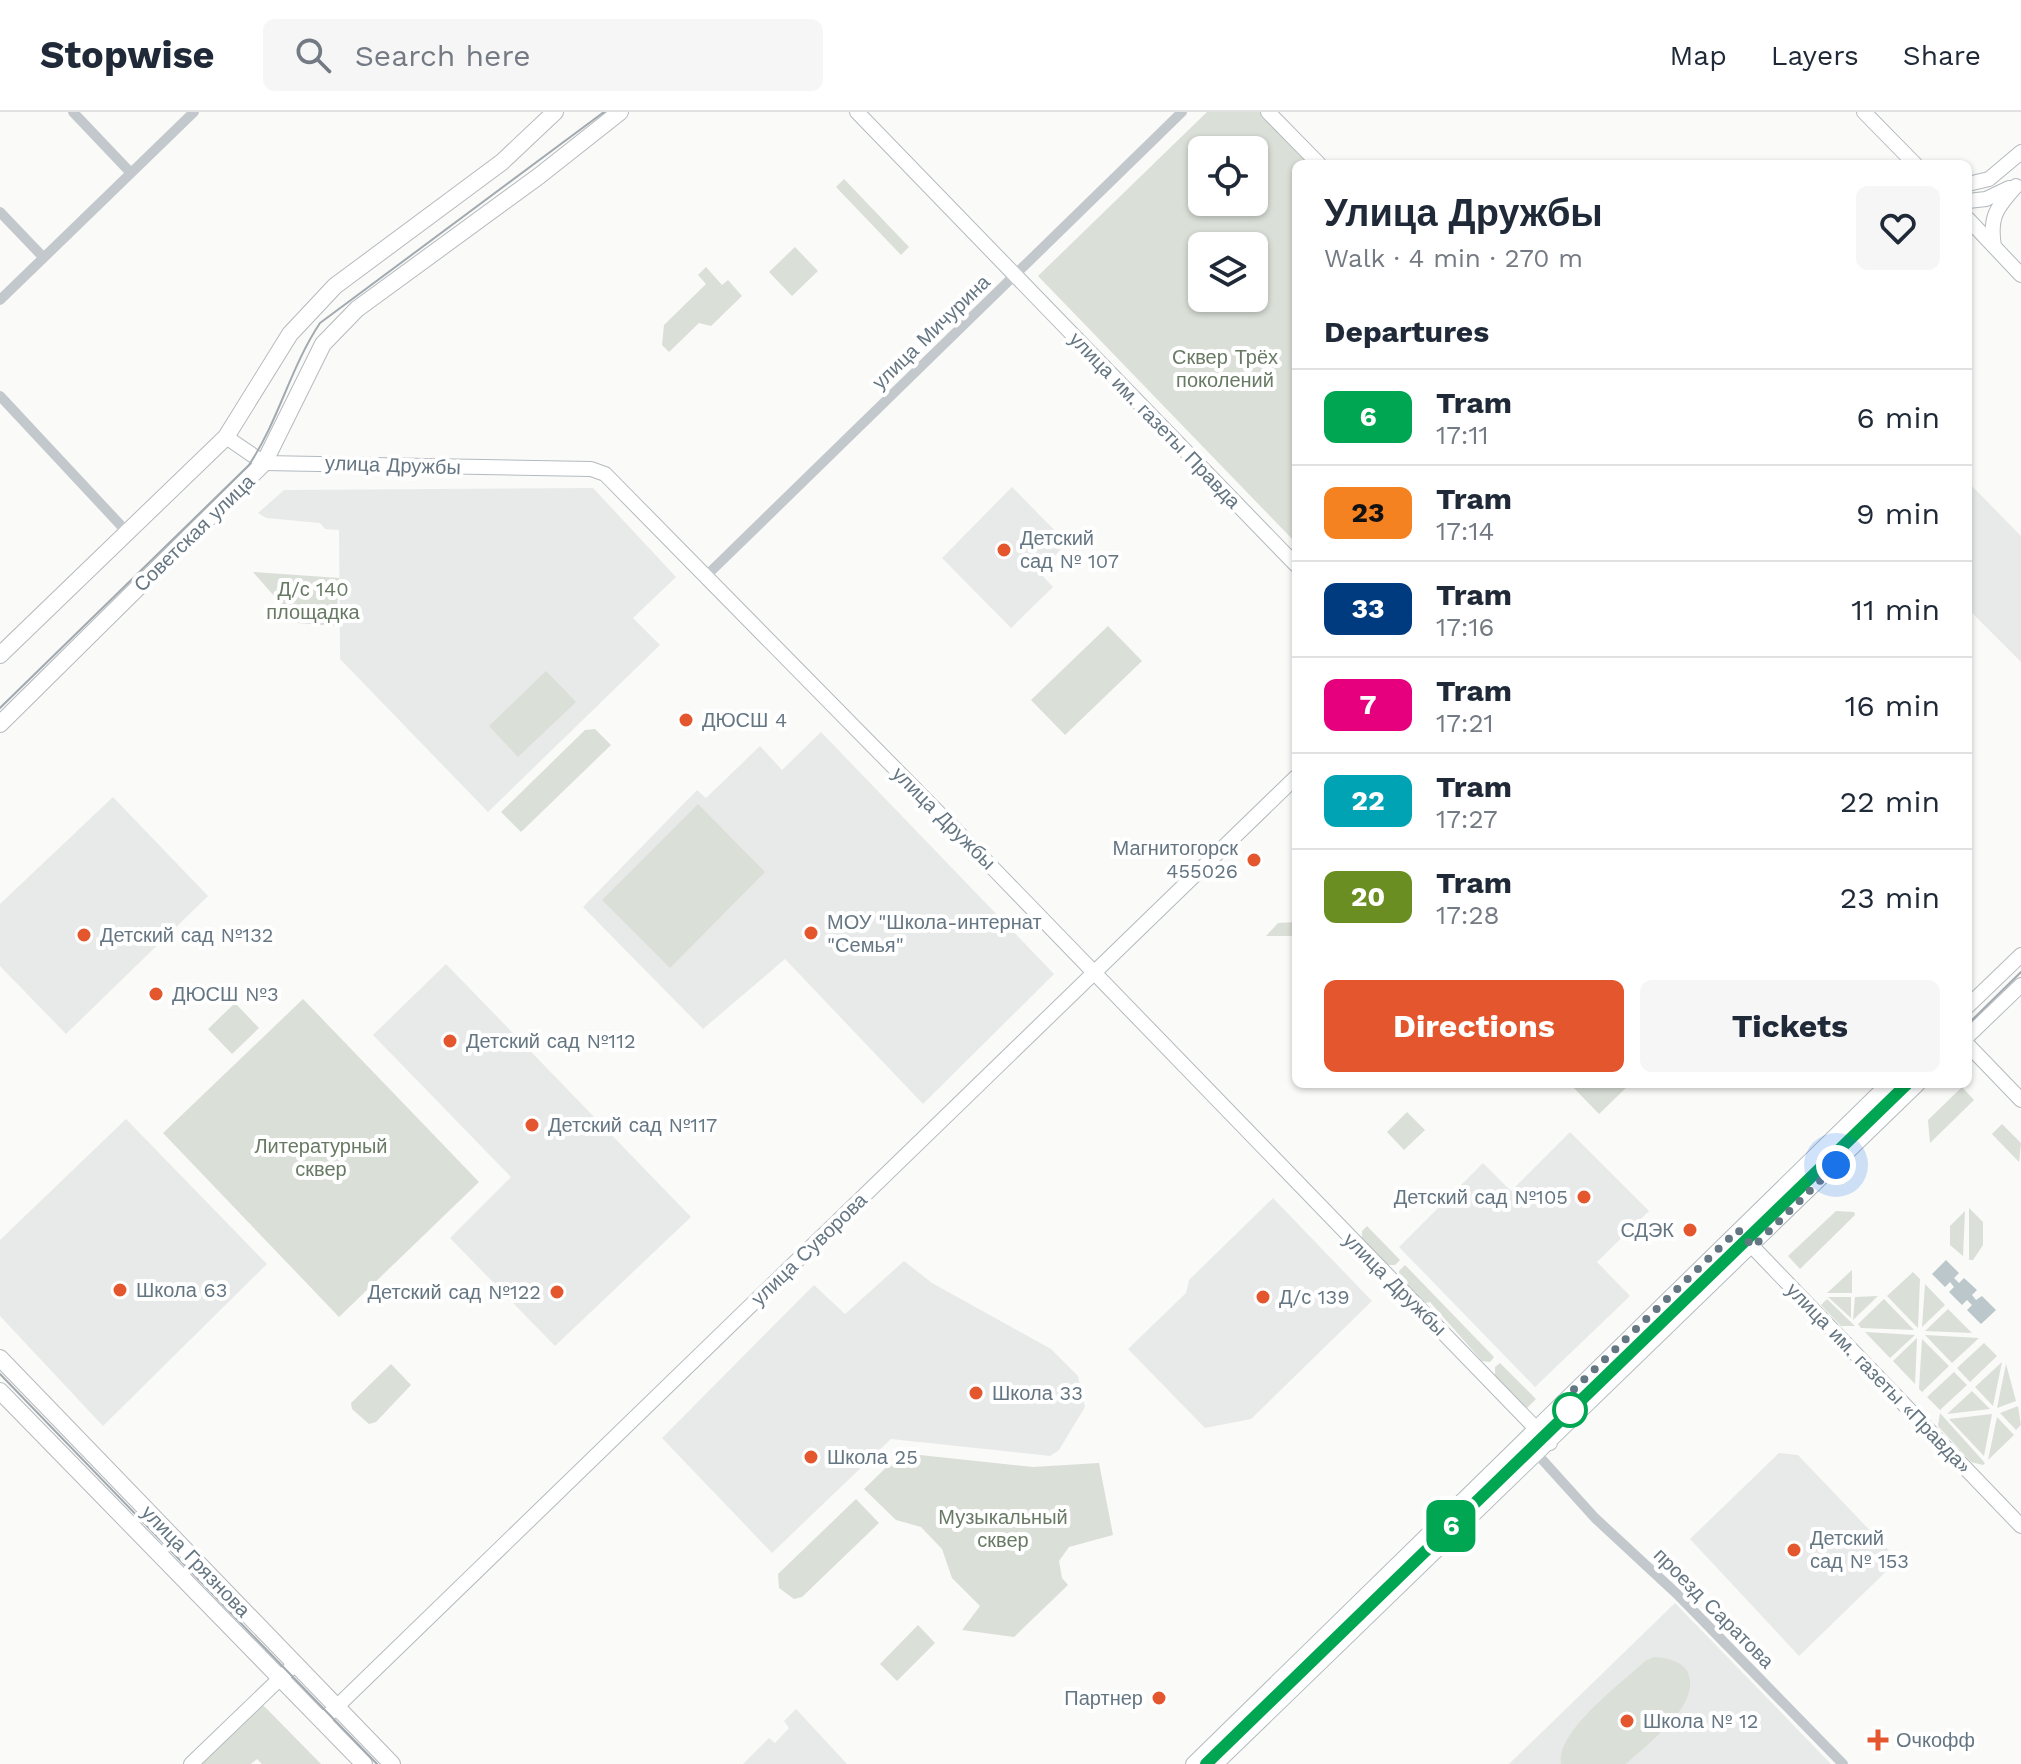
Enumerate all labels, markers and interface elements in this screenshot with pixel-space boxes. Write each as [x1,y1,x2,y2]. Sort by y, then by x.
search box [263,19,823,91]
text: Stopwise [40,33,215,77]
icon: search [291,33,335,77]
text: Search here [355,38,530,73]
text: Map [1670,39,1727,72]
text: Layers [1771,39,1859,72]
text: Share [1903,39,1981,72]
map controls [1188,136,1268,312]
button: locate [1188,136,1268,216]
button: heart [1856,186,1940,270]
text: Улица Дружбы [1324,191,1603,235]
button: layers [1188,232,1268,312]
text: Walk · 4 min · 270 m [1324,243,1583,273]
street label: улица Мичурина [867,269,995,394]
text: Departures [1324,314,1489,349]
street label: улица им. газеты Правда [1064,327,1246,514]
park label: Сквер Трёх поколений [1172,345,1278,392]
text: Tram [1436,385,1512,420]
text: 6 [1359,400,1377,433]
text: 6 min [1856,400,1940,435]
text: 17:11 [1436,420,1489,450]
street label: улица Дружбы [325,451,461,479]
street label: Советская улица [129,469,260,597]
text: Tram [1436,481,1512,516]
text: 23 [1351,496,1385,529]
text: 9 min [1856,496,1940,531]
text: 17:14 [1436,516,1494,546]
place label: Детский сад № 107 [1020,526,1119,573]
marker: Детский сад № 107 [995,541,1013,559]
park label: Д/с 140 площадка [266,577,361,624]
text: Tram [1436,577,1512,612]
text: 33 [1351,592,1385,625]
text: 11 min [1851,592,1940,627]
text: 17:16 [1436,612,1494,642]
text: Tram [1436,673,1512,708]
text: 7 [1359,688,1377,721]
text: 16 min [1845,688,1940,723]
place label: ДЮСШ 4 [702,708,787,732]
text: 17:21 [1436,708,1494,738]
marker: ДЮСШ 4 [677,711,695,729]
street label: улица Дружбы [887,761,1001,875]
text: Tram [1436,769,1512,804]
text: 22 [1351,784,1385,817]
text: 22 min [1840,784,1940,819]
text: 17:27 [1436,804,1498,834]
place label: Магнитогорск 455026 [1113,836,1238,883]
marker: Магнитогорск 455026 [1245,851,1263,869]
text: Tram [1436,865,1512,900]
text: 20 [1351,880,1385,913]
text: 23 min [1840,880,1940,915]
text: 17:28 [1436,900,1500,930]
place label: МОУ "Школа-интернат "Семья" [827,910,1042,957]
place label: Детский сад №132 [100,923,273,947]
marker: МОУ "Школа-интернат "Семья" [802,924,820,942]
marker: Детский сад №132 [75,926,93,944]
button: Directions [1324,980,1624,1072]
button: Tickets [1640,980,1940,1072]
place label: ДЮСШ №3 [172,982,279,1006]
marker: ДЮСШ №3 [147,985,165,1003]
place label: Детский сад №112 [466,1029,636,1053]
marker: Детский сад №112 [441,1032,459,1050]
place label: Детский сад №117 [548,1113,717,1137]
marker: Детский сад №117 [523,1116,541,1134]
park label: Литературный сквер [254,1134,388,1181]
your location [1816,1145,1856,1185]
place label: Детский сад №105 [1394,1185,1568,1209]
street label: улица Суворова [746,1187,872,1310]
marker: Детский сад №105 [1575,1188,1593,1206]
place label: СДЭК [1620,1218,1674,1242]
marker: СДЭК [1681,1221,1699,1239]
street label: улица Дружбы [1338,1227,1452,1341]
place label: Школа 63 [136,1278,227,1302]
street label: улица им. газеты «Правда» [1781,1278,1977,1478]
place label: Детский сад №122 [368,1280,541,1304]
marker: Школа 63 [111,1281,129,1299]
marker: Детский сад №122 [548,1283,566,1301]
place label: Д/с 139 [1279,1285,1350,1309]
marker: Д/с 139 [1254,1288,1272,1306]
place label: Школа 33 [992,1381,1083,1405]
marker: Школа 33 [967,1384,985,1402]
unlabelled marker [1553,1393,1587,1427]
place label: Школа 25 [827,1445,918,1469]
marker: Школа 25 [802,1448,820,1466]
street label: улица Грязнова [137,1500,256,1623]
line badge: 6 [1425,1500,1477,1552]
park label: Музыкальный сквер [938,1505,1068,1552]
text: 6 [1442,1509,1460,1542]
place label: Детский сад № 153 [1810,1526,1909,1573]
marker: Детский сад № 153 [1785,1541,1803,1559]
street label: проезд Саратова [1649,1543,1780,1674]
place label: Партнер [1064,1686,1143,1710]
marker: Партнер [1150,1689,1168,1707]
place label: Школа № 12 [1643,1709,1758,1733]
marker: Школа № 12 [1618,1712,1636,1730]
place label: Очкофф [1896,1728,1975,1752]
marker: Очкофф [1867,1729,1889,1751]

